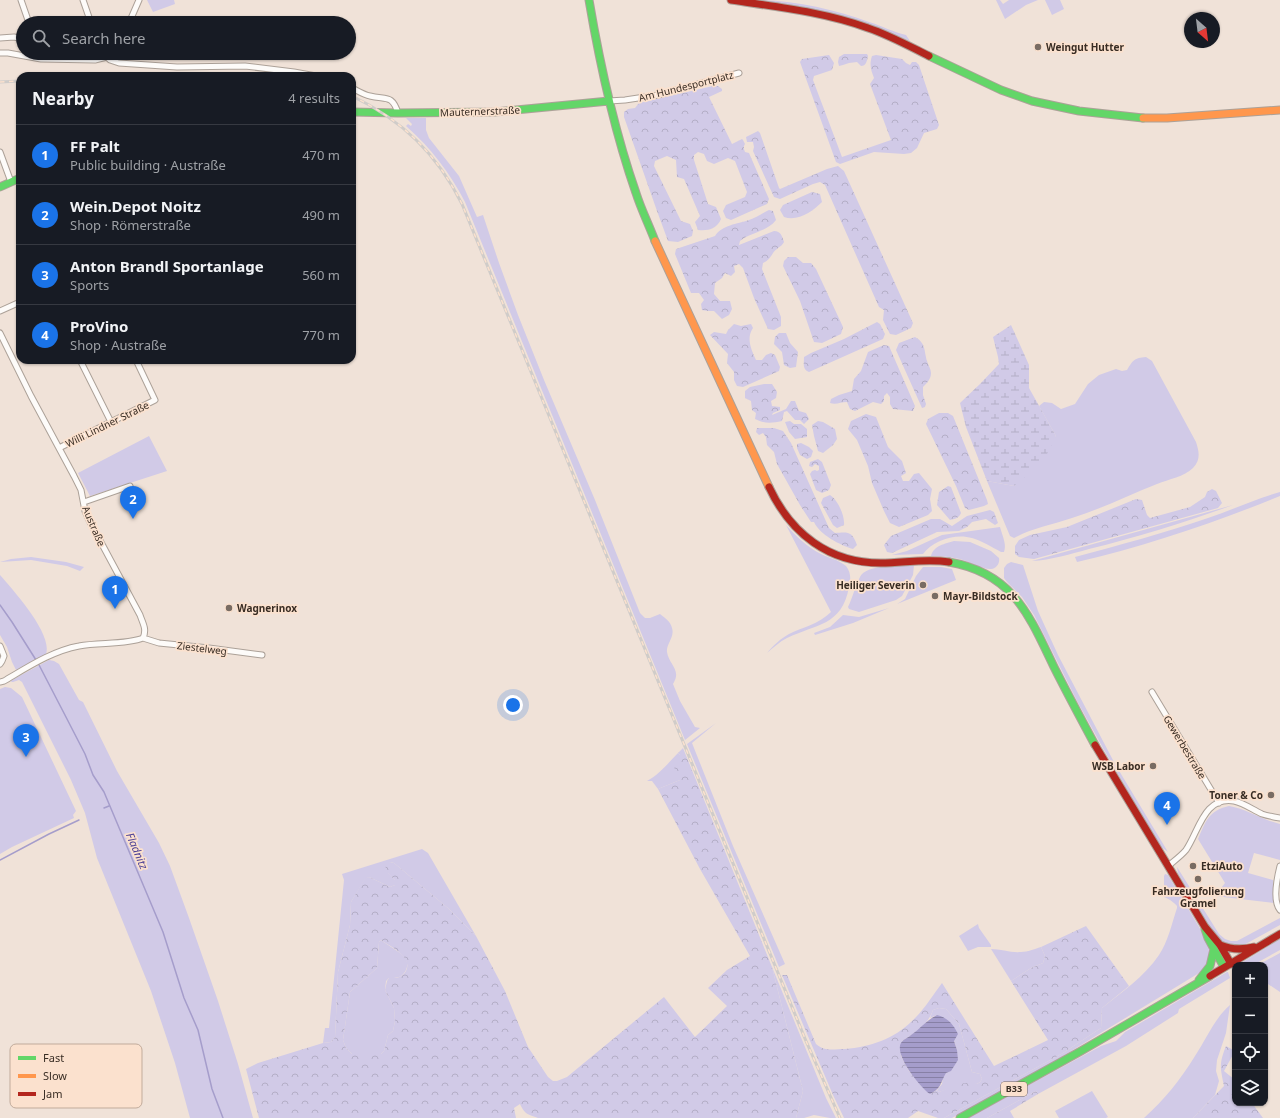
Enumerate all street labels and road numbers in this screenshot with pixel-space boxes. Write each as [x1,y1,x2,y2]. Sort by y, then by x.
street label: Am Hundesportplatz [637,67,735,105]
street label: Mauternerstraße [440,103,521,119]
street label: Willi Lindner Straße [63,397,152,450]
street label: Austraße [79,504,109,549]
street label: Ziestelweg [176,638,228,658]
street label: Gewerbestraße [1160,713,1210,782]
road number: B33 [1001,1082,1027,1096]

